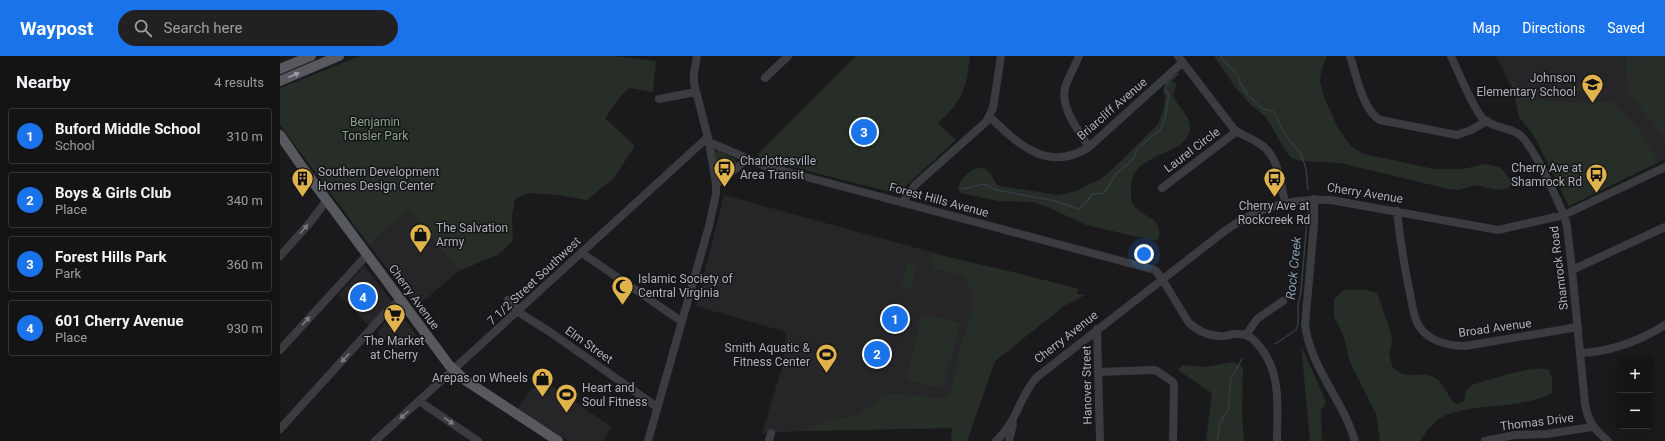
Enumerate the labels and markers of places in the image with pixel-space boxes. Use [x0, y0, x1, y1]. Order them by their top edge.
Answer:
place label: Johnson Elementary School [1476, 71, 1576, 99]
school or university icon: Johnson Elementary School [1579, 72, 1605, 105]
pin: 3 [851, 117, 877, 147]
place label: Charlottesville Area Transit [740, 154, 816, 182]
bus stop icon: Charlottesville Area Transit [712, 155, 738, 188]
place label: Cherry Ave at Shamrock Rd [1511, 161, 1582, 189]
bus stop icon: Cherry Ave at Shamrock Rd [1584, 162, 1610, 195]
place label: Southern Development Homes Design Center [318, 165, 439, 193]
building icon: Southern Development Homes Design Center [289, 166, 315, 199]
bus stop icon: Cherry Ave at Rockcreek Rd [1261, 166, 1287, 199]
place label: Cherry Ave at Rockcreek Rd [1238, 199, 1310, 227]
place label: The Salvation Army [436, 221, 508, 249]
shop icon: The Salvation Army [408, 222, 434, 255]
place label: Islamic Society of Central Virginia [638, 272, 734, 300]
mosque icon: Islamic Society of Central Virginia [610, 273, 636, 306]
pin: 4 [350, 282, 376, 312]
supermarket icon: The Market at Cherry [381, 301, 407, 334]
pin: 1 [882, 304, 908, 334]
place label: The Market at Cherry [364, 334, 424, 362]
pin: 2 [864, 339, 890, 369]
place label: Smith Aquatic & Fitness Center [725, 341, 811, 369]
sports icon: Smith Aquatic & Fitness Center [813, 342, 839, 375]
shop icon: Arepas on Wheels [530, 365, 556, 398]
place label: Arepas on Wheels [432, 371, 528, 385]
place label: Heart and Soul Fitness [582, 381, 647, 409]
sports icon: Heart and Soul Fitness [554, 382, 580, 415]

